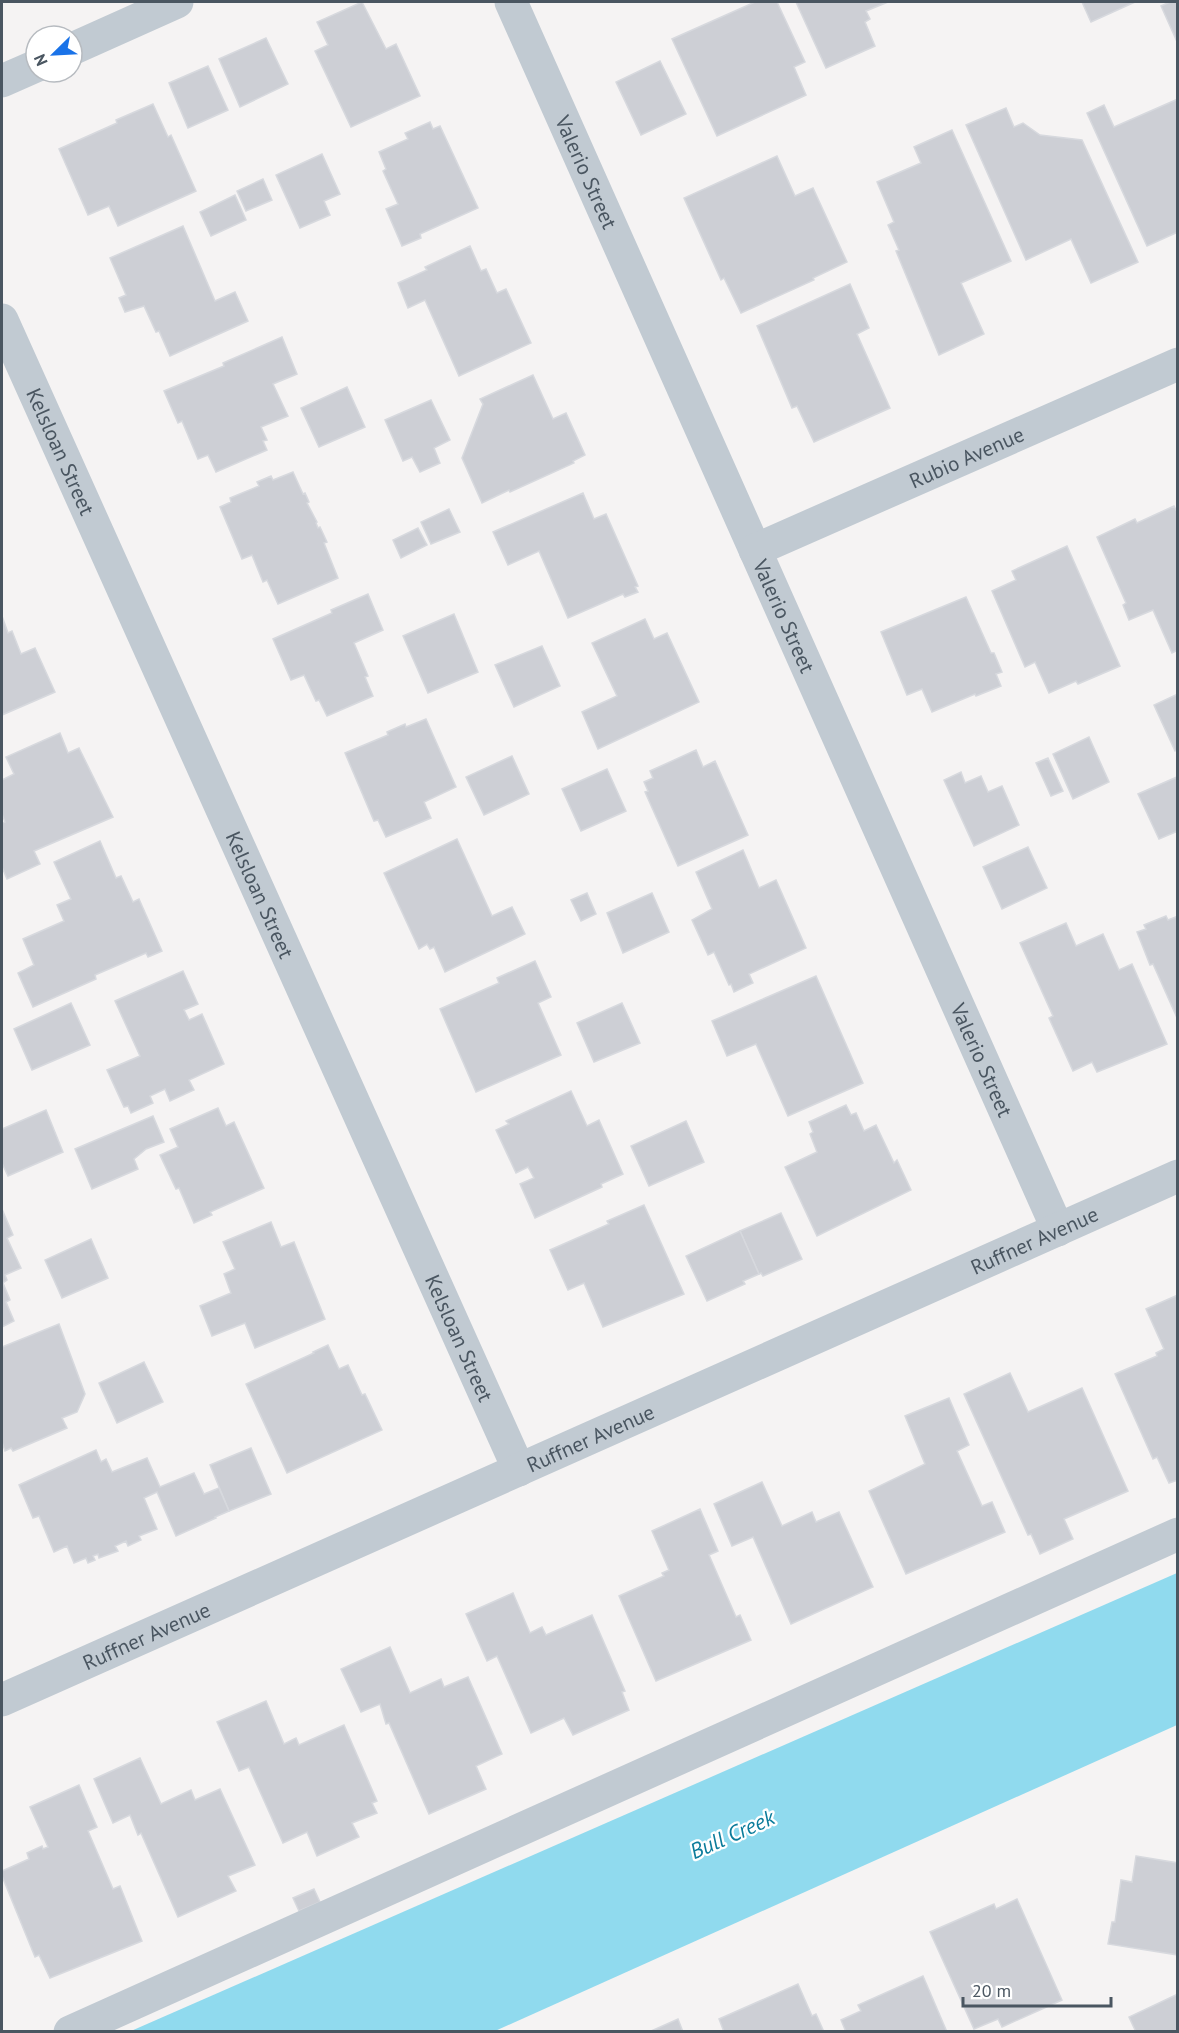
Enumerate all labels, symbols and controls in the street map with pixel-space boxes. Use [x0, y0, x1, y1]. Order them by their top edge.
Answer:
north arrow [24, 24, 84, 84]
text: N [29, 51, 52, 69]
street label: Valerio Street [549, 110, 624, 233]
street label: Kelsloan Street [21, 384, 101, 519]
street label: Rubio Avenue [905, 420, 1028, 494]
street label: Valerio Street [747, 554, 821, 677]
street label: Kelsloan Street [220, 827, 301, 962]
street label: Valerio Street [945, 998, 1019, 1121]
street label: Ruffner Avenue [966, 1200, 1102, 1280]
street label: Kelsloan Street [419, 1270, 500, 1405]
street label: Ruffner Avenue [522, 1398, 658, 1478]
street label: Ruffner Avenue [78, 1595, 214, 1676]
water label: Bull Creek [685, 1802, 780, 1865]
scale bar [963, 1970, 1112, 2008]
text: 20 m [972, 1979, 1011, 2002]

